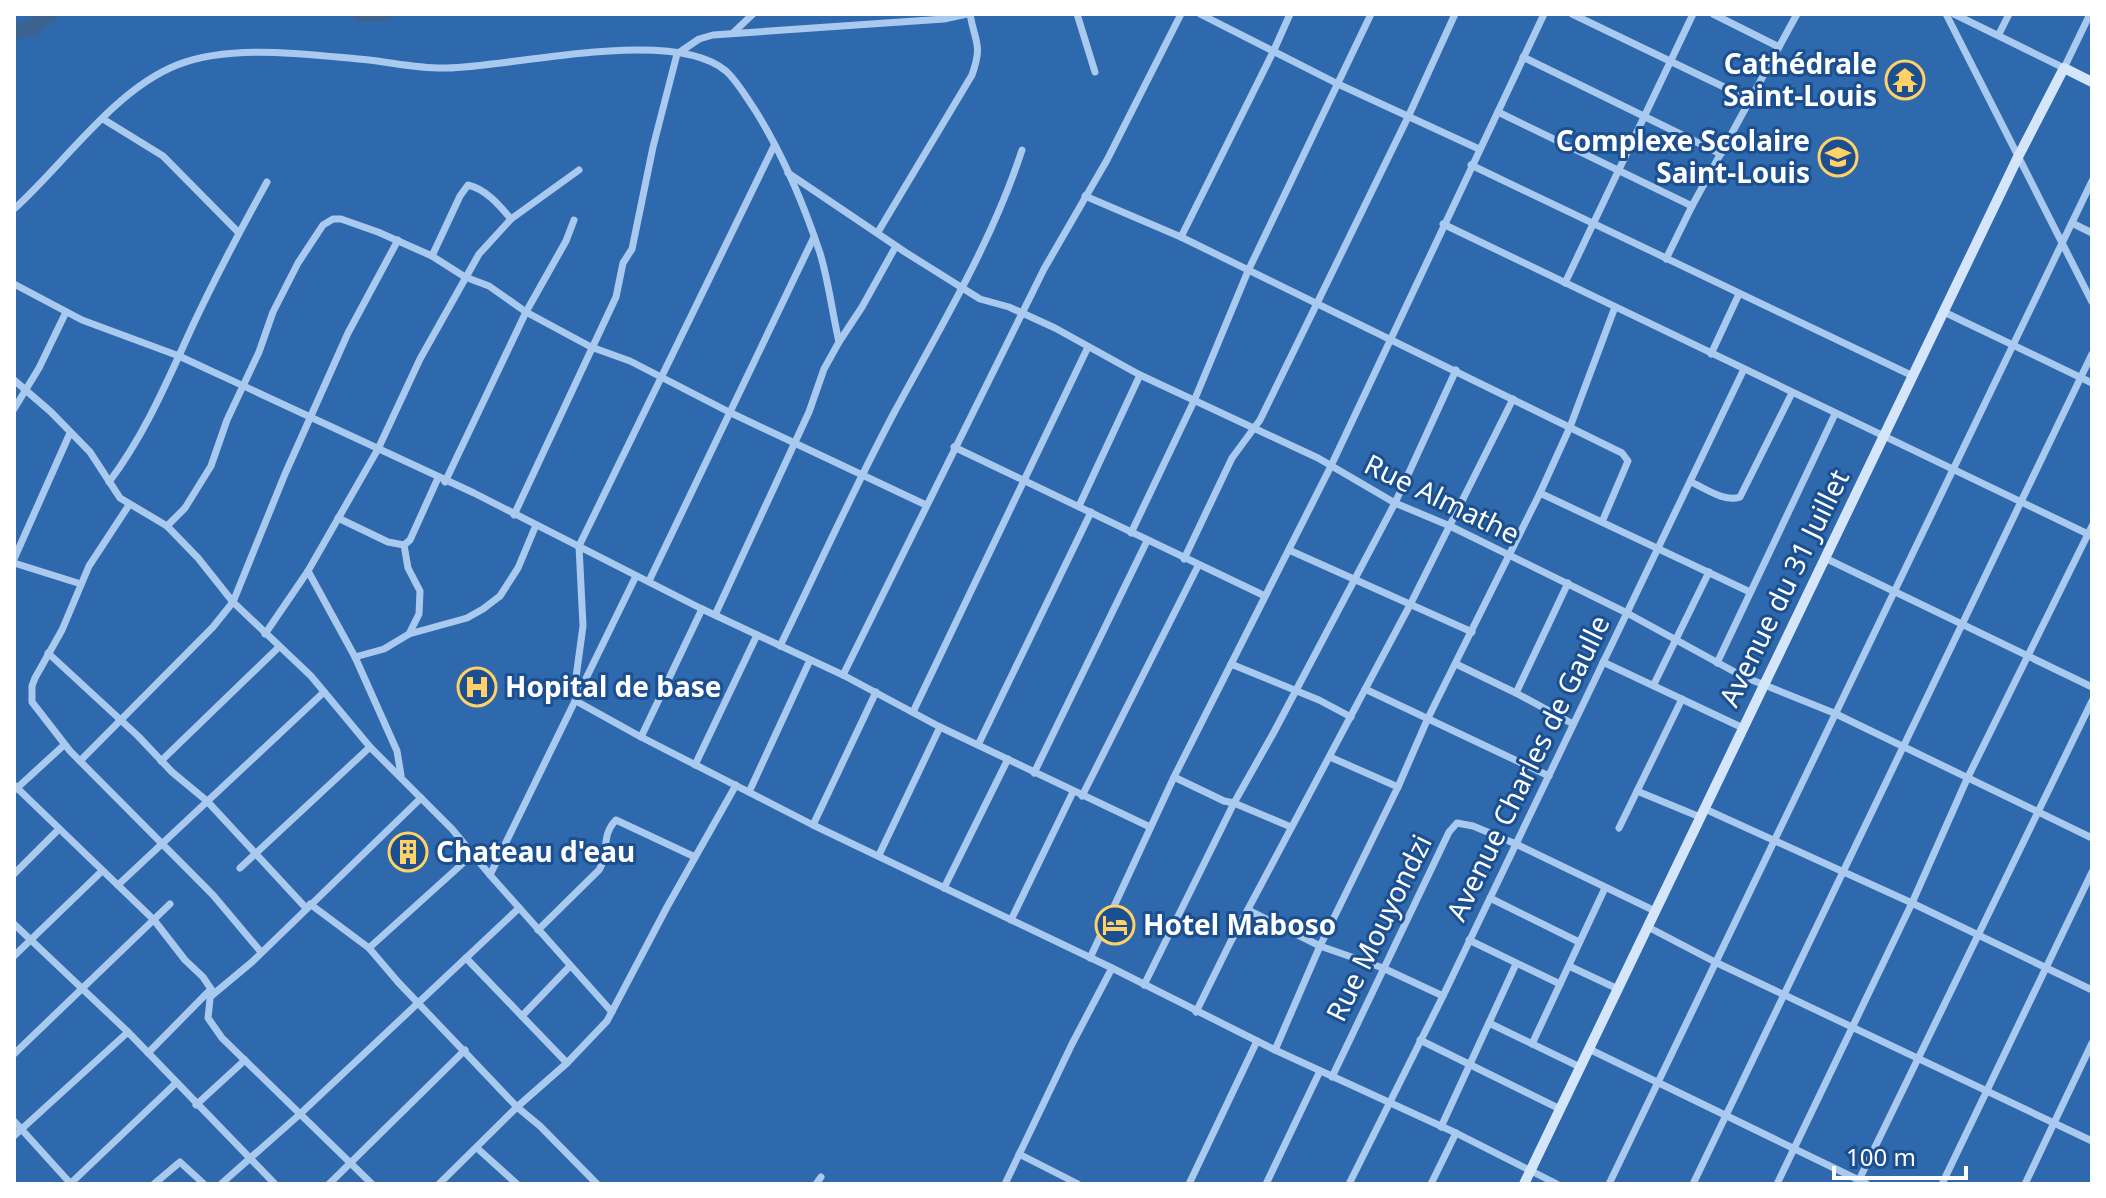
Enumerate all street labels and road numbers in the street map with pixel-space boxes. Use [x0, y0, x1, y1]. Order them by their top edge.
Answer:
street label: Rue Almathe [1359, 444, 1526, 552]
street label: Avenue du 31 Juillet [1709, 463, 1857, 712]
street label: Avenue Charles de Gaulle [1436, 608, 1618, 927]
street label: Rue Mouyondzi [1316, 828, 1440, 1027]

